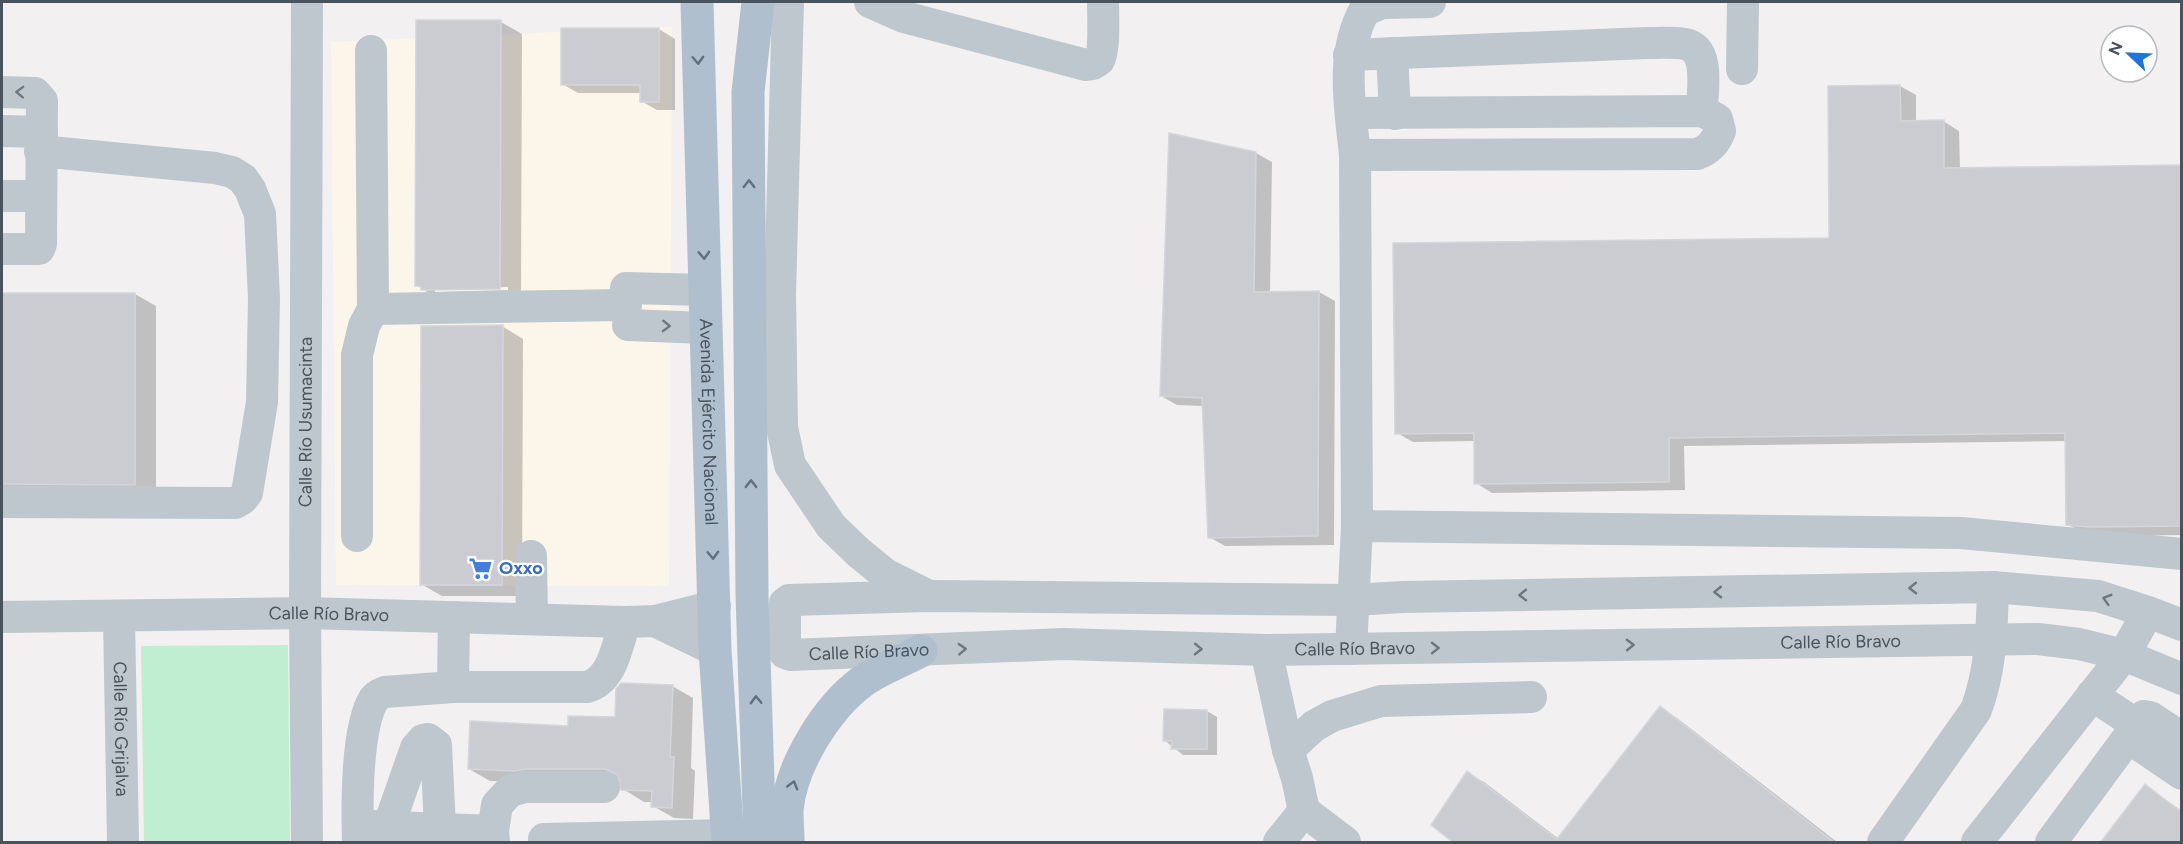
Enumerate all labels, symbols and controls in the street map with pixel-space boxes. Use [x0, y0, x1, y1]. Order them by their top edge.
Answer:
north arrow [2099, 24, 2159, 84]
text: N [2104, 39, 2127, 58]
one-way arrow [692, 55, 705, 64]
one-way arrow [16, 86, 25, 99]
one-way arrow [743, 180, 755, 189]
one-way arrow [698, 250, 711, 259]
street label: Avenida Ejército Nacional [695, 318, 723, 526]
one-way arrow [662, 320, 671, 333]
street label: Calle Río Usumacinta [294, 337, 317, 507]
one-way arrow [745, 480, 757, 489]
one-way arrow [707, 550, 720, 559]
supermarket icon: Oxxo [468, 555, 494, 581]
place label: Oxxo [499, 557, 543, 579]
one-way arrow [1908, 582, 1917, 594]
one-way arrow [1713, 585, 1722, 598]
one-way arrow [1518, 589, 1527, 601]
one-way arrow [2102, 594, 2113, 606]
street label: Calle Río Bravo [269, 602, 390, 626]
street label: Calle Río Bravo [1780, 630, 1901, 654]
street label: Calle Río Bravo [1294, 637, 1415, 661]
street label: Calle Río Bravo [808, 638, 930, 665]
one-way arrow [1626, 638, 1635, 651]
one-way arrow [957, 642, 966, 655]
one-way arrow [1194, 642, 1203, 655]
one-way arrow [1431, 642, 1440, 654]
street label: Calle Río Grijalva [109, 661, 133, 797]
one-way arrow [749, 696, 762, 705]
one-way arrow [786, 780, 798, 791]

